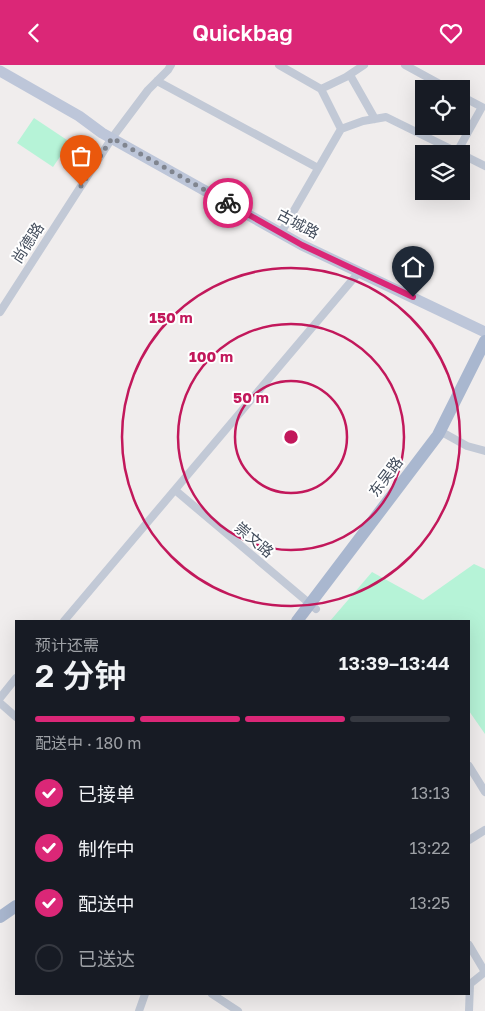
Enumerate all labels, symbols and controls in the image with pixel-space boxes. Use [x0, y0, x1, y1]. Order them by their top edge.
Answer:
icon: back [20, 19, 48, 47]
text: Quickbag [192, 19, 293, 46]
icon: heart [437, 19, 465, 47]
map controls [415, 80, 470, 200]
button: locate [415, 80, 470, 135]
pin [60, 135, 102, 186]
icon: bag [67, 142, 95, 170]
button: layers [415, 145, 470, 200]
courier [203, 178, 253, 228]
icon: bike [214, 189, 242, 217]
street label: 古城路 [274, 205, 323, 242]
street label: 尚德路 [7, 219, 47, 266]
pin [392, 246, 434, 297]
icon: home [399, 253, 427, 281]
text: 150 m [149, 308, 193, 326]
text: 100 m [189, 347, 233, 365]
text: 50 m [233, 388, 269, 406]
centre of rings [282, 428, 300, 446]
street label: 东吴路 [364, 453, 406, 500]
street label: 崇文路 [232, 518, 278, 561]
text: 预计还需 [35, 635, 99, 655]
text: 13:39–13:44 [339, 651, 450, 674]
text: 2 分钟 [35, 656, 126, 694]
text: 配送中 · 180 m [35, 733, 141, 753]
icon: check [35, 779, 63, 807]
text: 已接单 [78, 782, 135, 805]
text: 13:13 [411, 783, 450, 803]
icon: check [35, 834, 63, 862]
text: 制作中 [78, 837, 135, 860]
text: 13:22 [410, 838, 450, 858]
icon: check [35, 889, 63, 917]
text: 配送中 [78, 892, 135, 915]
text: 13:25 [410, 893, 450, 913]
text: 已送达 [78, 947, 135, 970]

